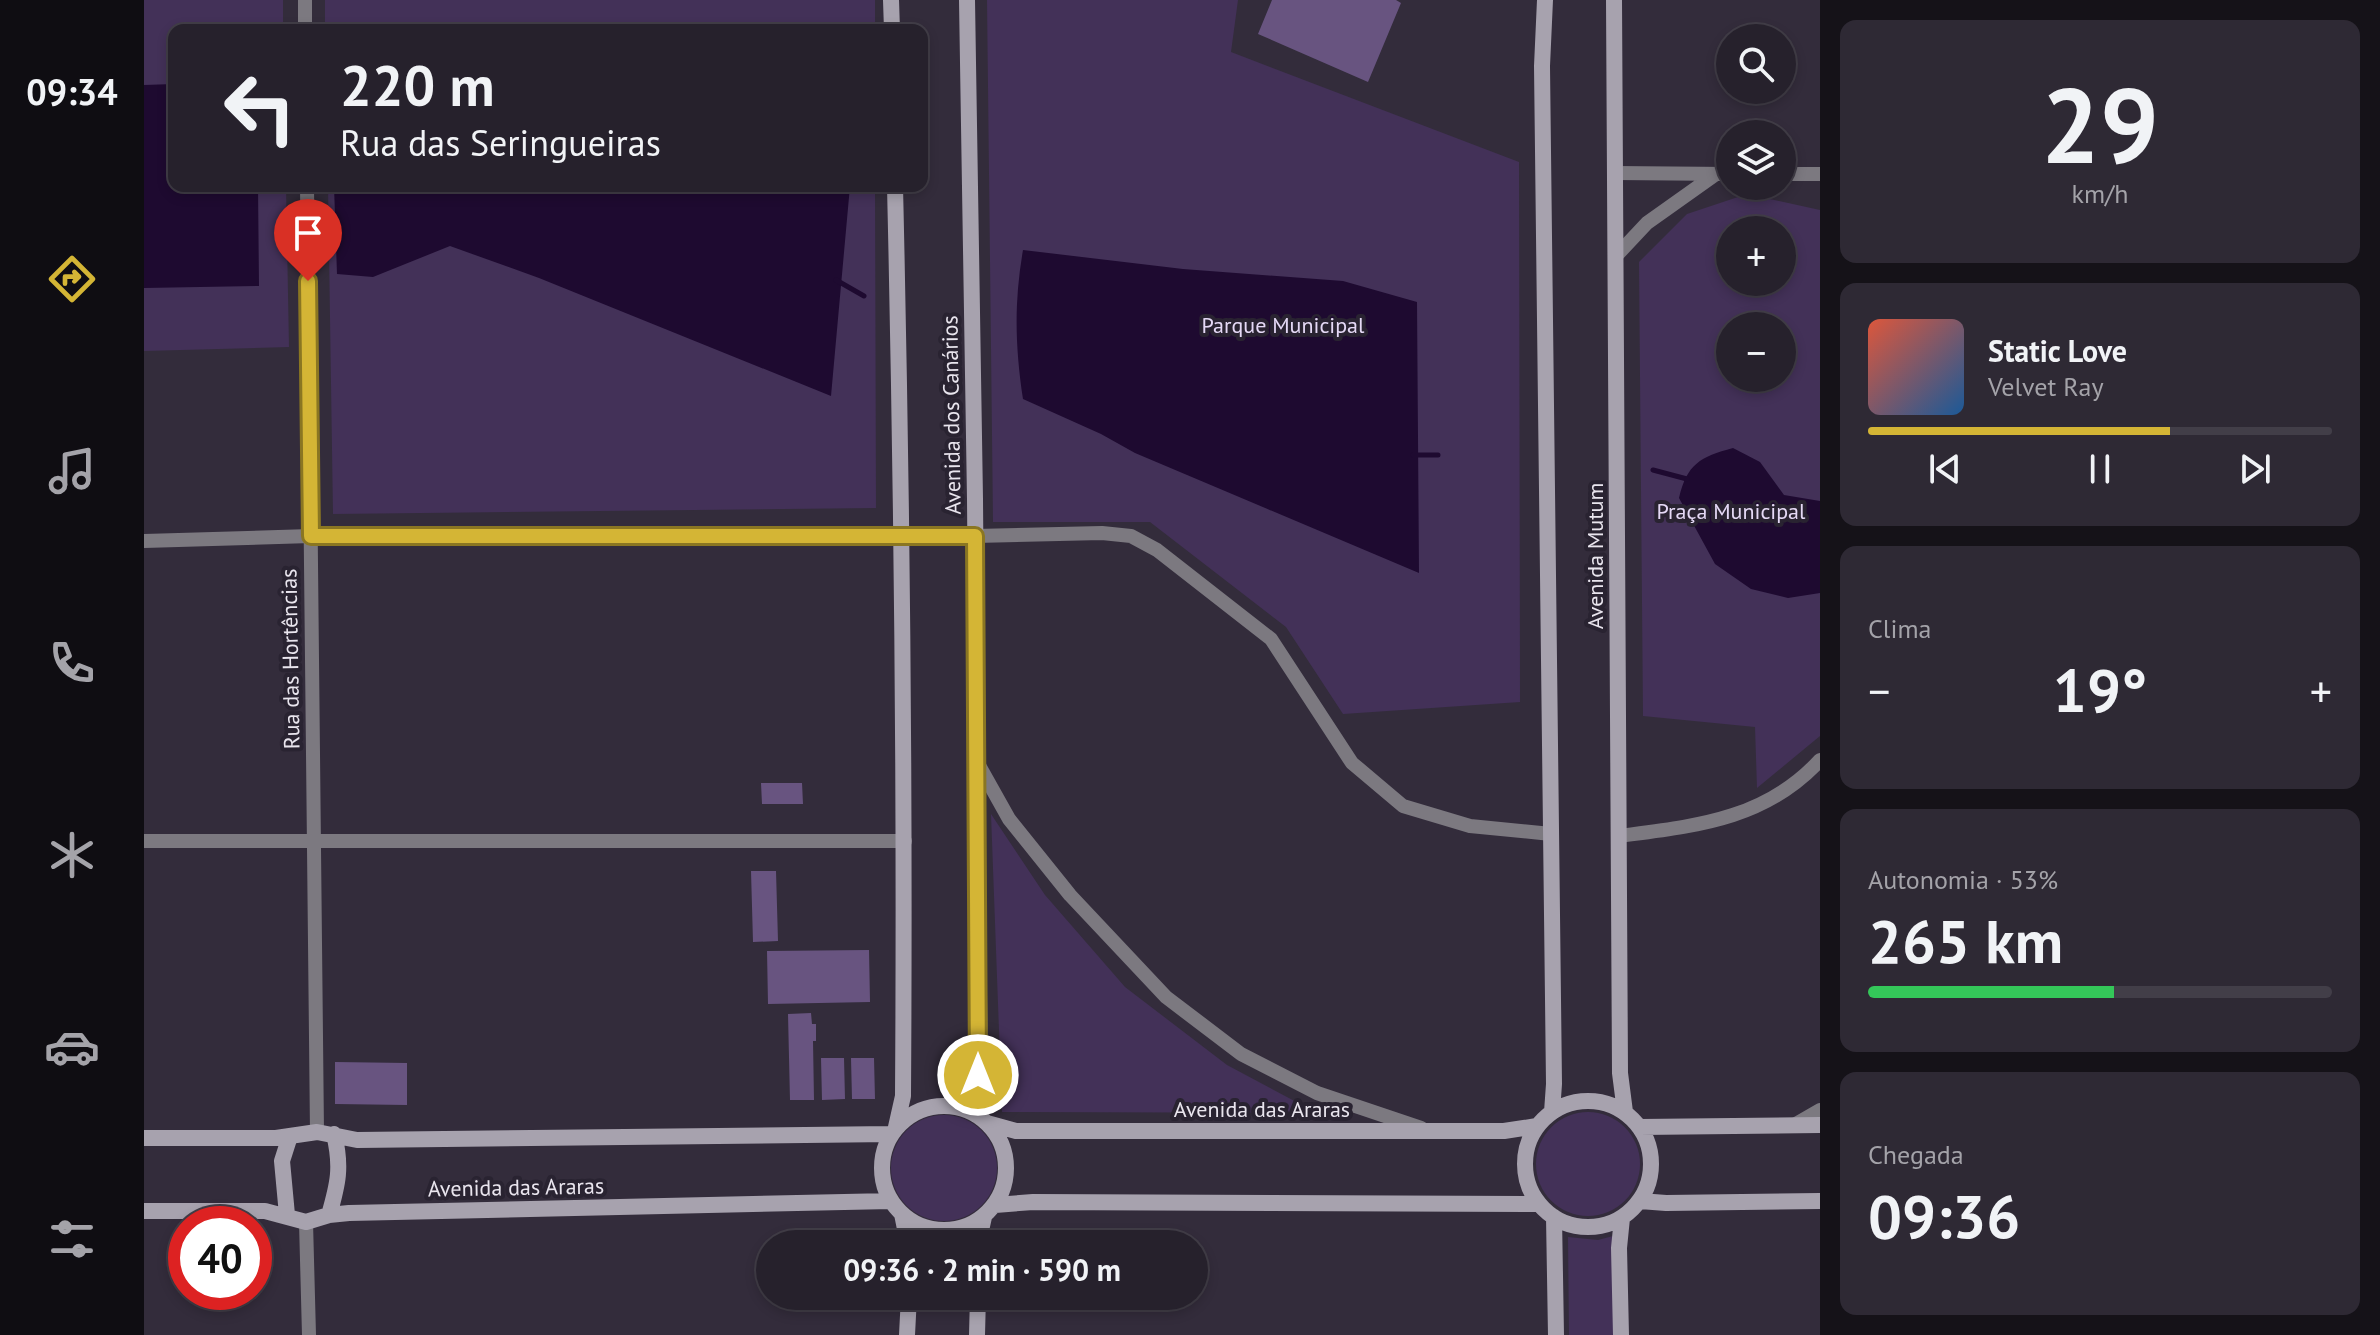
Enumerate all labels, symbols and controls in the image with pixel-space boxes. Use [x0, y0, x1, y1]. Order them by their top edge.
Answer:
map controls [1716, 24, 1796, 392]
button: search [1716, 24, 1796, 104]
text: 220 m [340, 49, 495, 121]
icon: left [208, 56, 312, 160]
text: 29 [2041, 57, 2159, 192]
text: 09:34 [26, 68, 118, 115]
text: Rua das Seringueiras [340, 119, 661, 166]
button: layers [1716, 120, 1796, 200]
text: km/h [2072, 177, 2129, 210]
pin [274, 199, 342, 281]
icon: arrive [286, 211, 330, 255]
button: + [1716, 216, 1796, 296]
icon: directions [44, 251, 100, 307]
park label: Parque Municipal [1202, 311, 1365, 339]
button: − [1716, 312, 1796, 392]
street label: Avenida dos Canários [935, 315, 967, 515]
text: Static Love [1988, 331, 2127, 370]
text: Velvet Ray [1988, 370, 2104, 403]
icon: music [44, 443, 100, 499]
icon: previous [1923, 447, 1967, 491]
icon: pause [2078, 447, 2122, 491]
icon: next [2233, 447, 2277, 491]
street label: Avenida Mutum [1581, 483, 1609, 629]
park label: Praça Municipal [1657, 497, 1806, 525]
street label: Rua das Hortências [274, 568, 306, 750]
text: Clima [1868, 612, 1931, 645]
icon: phone [44, 635, 100, 691]
text: 19° [2053, 651, 2147, 729]
text: − [1868, 662, 1890, 719]
text: + [2310, 662, 2332, 719]
icon: climate [44, 827, 100, 883]
text: Autonomia · 53% [1868, 863, 2058, 896]
text: 265 km [1868, 902, 2063, 980]
icon: car [44, 1019, 100, 1075]
position arrow [936, 1033, 1020, 1117]
street label: Avenida das Araras [1174, 1095, 1350, 1123]
text: Chegada [1868, 1138, 1964, 1171]
street label: Avenida das Araras [428, 1171, 604, 1203]
text: 09:36 [1868, 1177, 2020, 1255]
speed limit sign: 40 [168, 1206, 272, 1310]
icon: filters [44, 1211, 100, 1267]
text: 09:36 · 2 min · 590 m [843, 1250, 1121, 1289]

